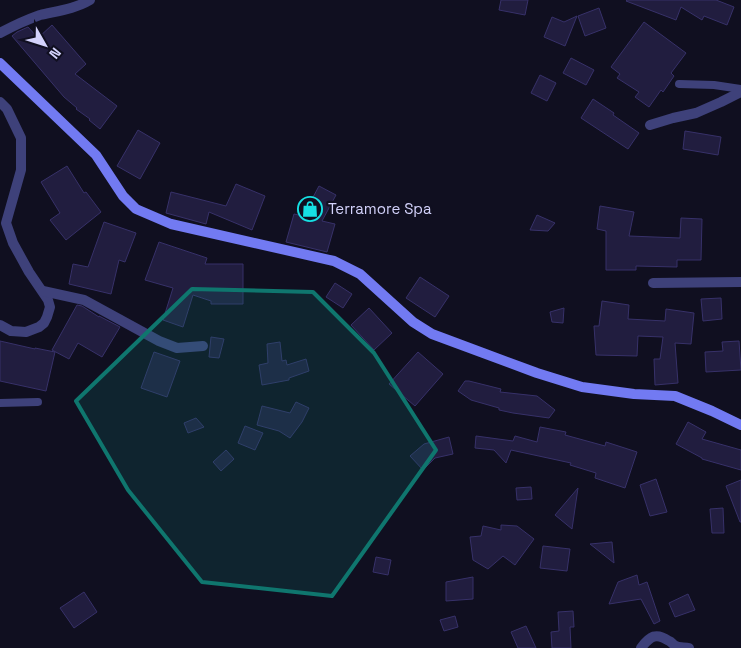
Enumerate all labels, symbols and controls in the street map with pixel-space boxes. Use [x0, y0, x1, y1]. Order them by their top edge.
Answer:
north arrow [20, 20, 70, 70]
text: N [45, 44, 65, 62]
shop icon: Terramore Spa [297, 196, 323, 222]
place label: Terramore Spa [328, 199, 432, 218]

